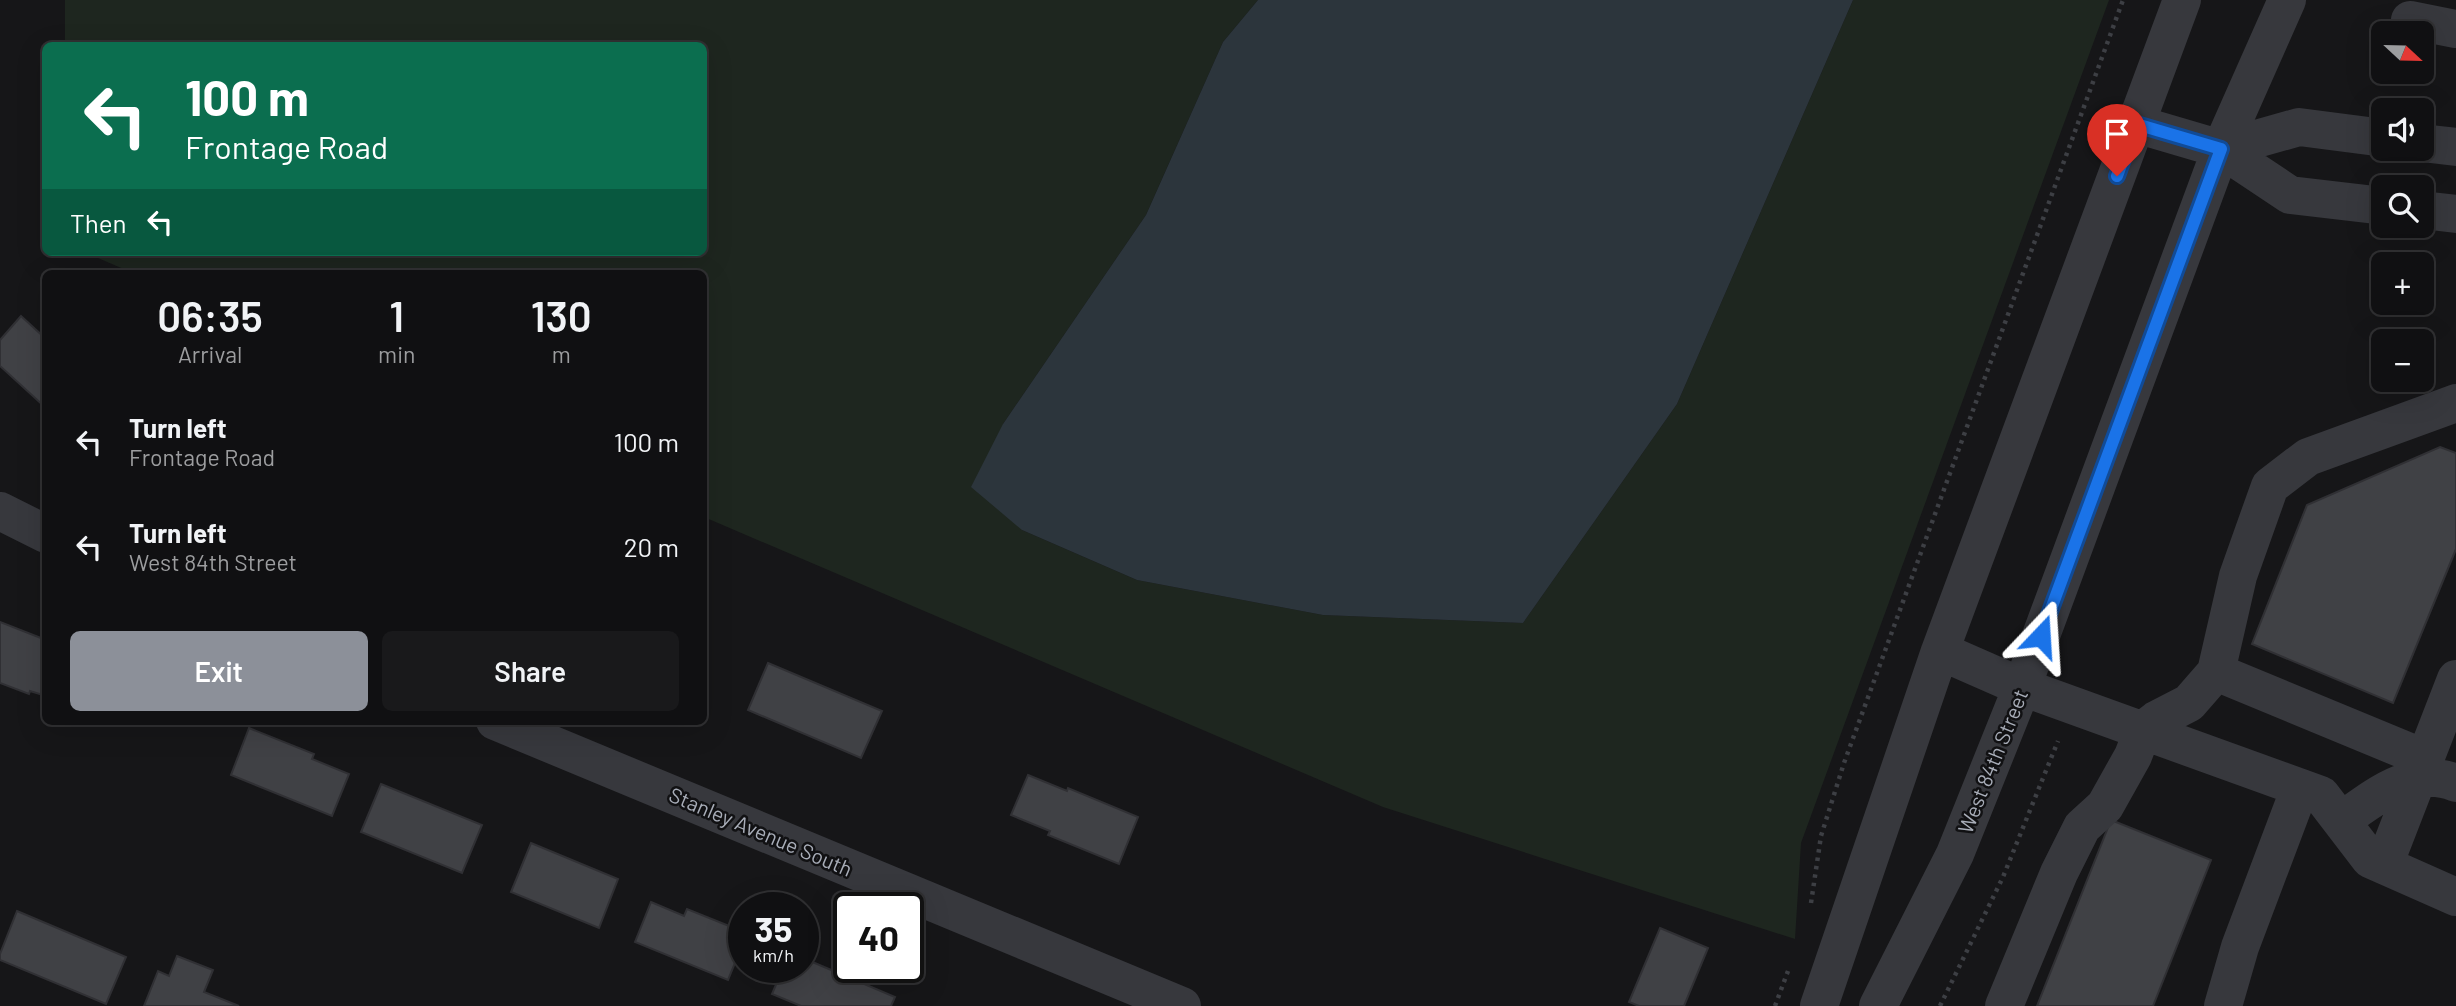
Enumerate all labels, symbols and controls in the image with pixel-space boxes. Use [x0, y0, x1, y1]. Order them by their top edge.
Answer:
north arrow [2371, 21, 2434, 84]
map controls [2371, 21, 2434, 392]
text: 100 m [185, 67, 309, 126]
icon: left [70, 70, 161, 161]
button: sound [2371, 98, 2434, 161]
pin [2087, 104, 2147, 176]
icon: arrive [2098, 115, 2136, 153]
text: Frontage Road [185, 127, 388, 165]
button: search [2371, 175, 2434, 238]
icon: left [141, 203, 179, 241]
text: Then [70, 207, 127, 238]
button: + [2371, 252, 2434, 315]
text: 06:35 [157, 290, 263, 340]
text: 1 [389, 290, 404, 340]
text: 130 [531, 290, 592, 340]
button: − [2371, 329, 2434, 392]
text: Arrival [178, 340, 242, 368]
text: min [378, 340, 415, 368]
text: m [552, 340, 571, 368]
text: Turn left [129, 412, 227, 443]
icon: left [70, 423, 108, 461]
text: 100 m [614, 426, 679, 457]
text: Frontage Road [129, 443, 275, 471]
text: Turn left [129, 517, 227, 548]
icon: left [70, 528, 108, 566]
text: 20 m [624, 531, 679, 562]
text: West 84th Street [129, 548, 297, 576]
position arrow [2004, 599, 2078, 673]
button: Exit [70, 631, 368, 711]
button: Share [382, 631, 679, 711]
street label: West 84th Street [1952, 685, 2032, 837]
street label: Stanley Avenue South [666, 781, 856, 881]
speed limit sign: 40 [833, 892, 924, 983]
text: 35 [755, 907, 792, 949]
text: km/h [753, 944, 794, 966]

